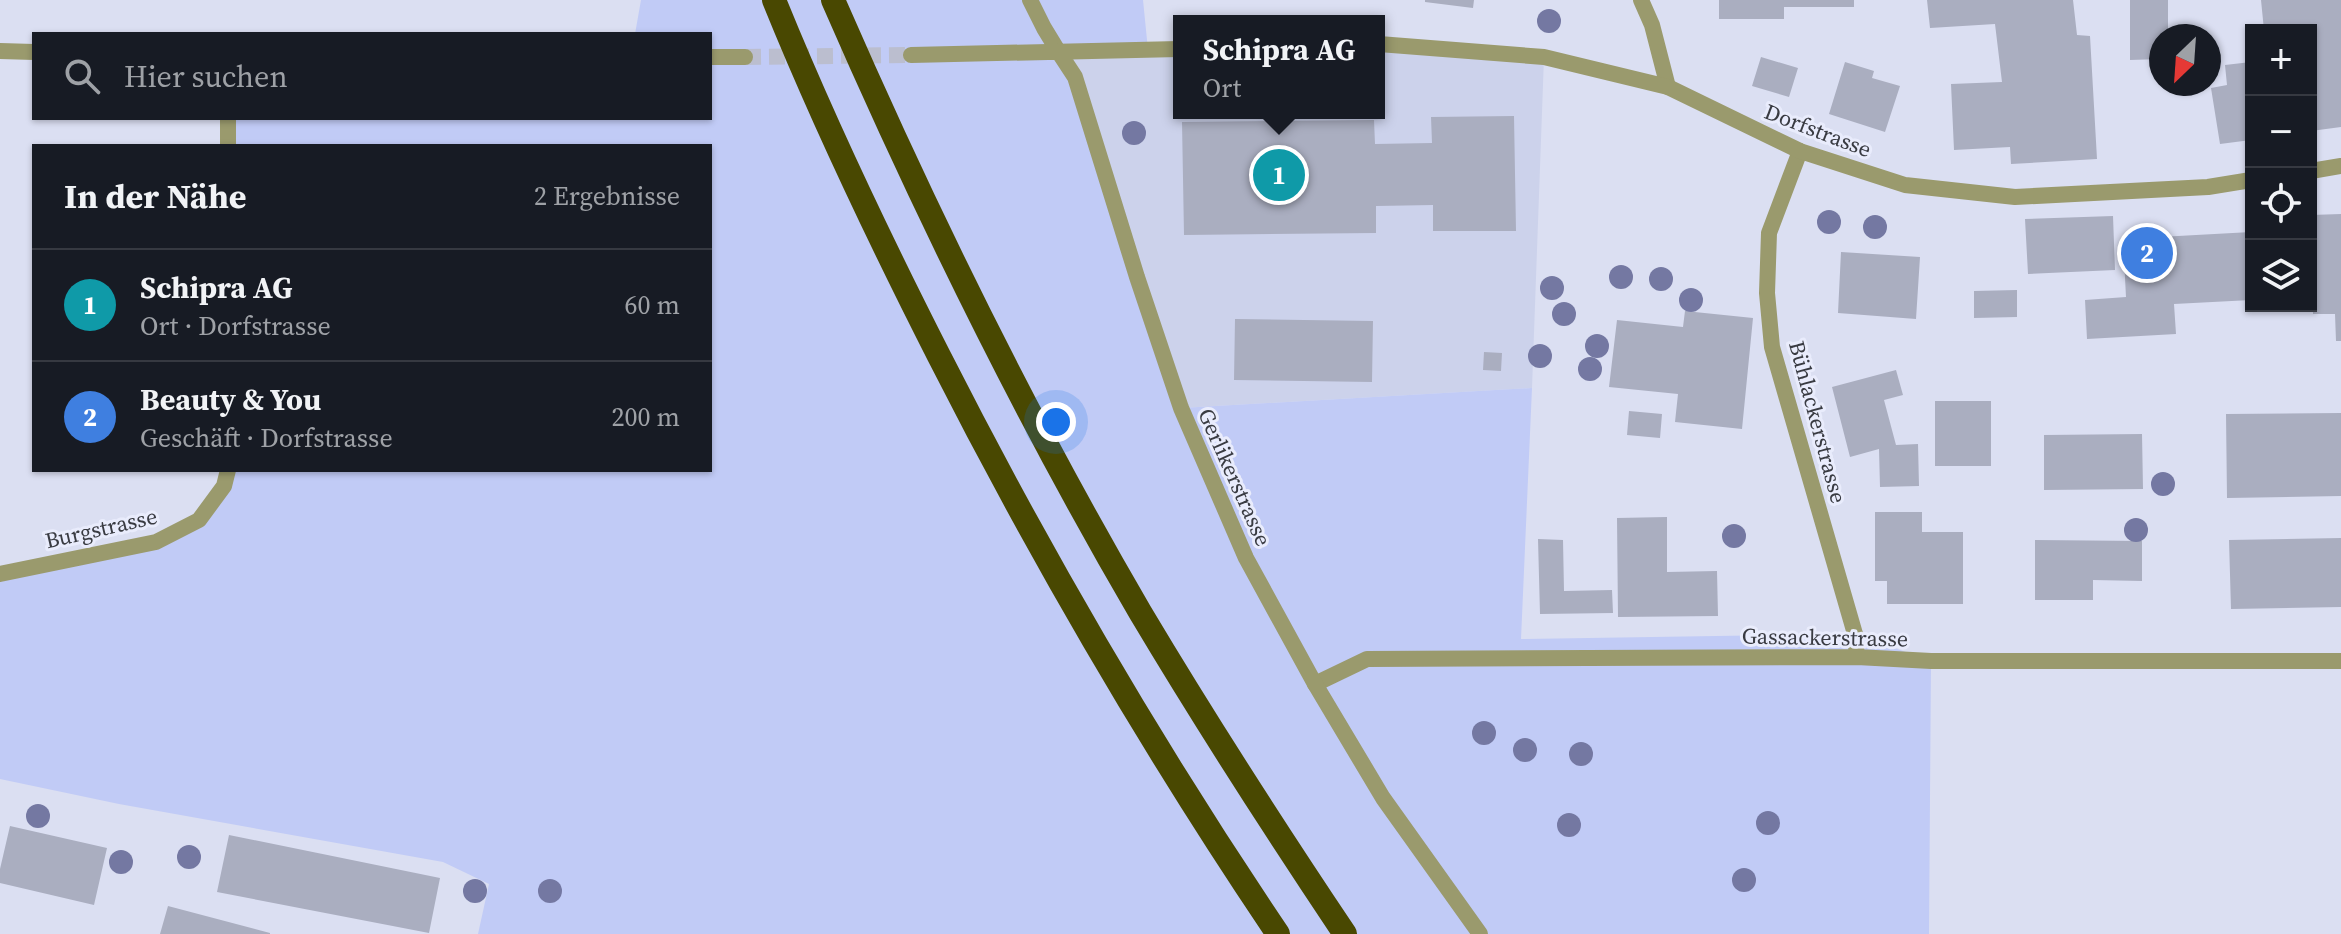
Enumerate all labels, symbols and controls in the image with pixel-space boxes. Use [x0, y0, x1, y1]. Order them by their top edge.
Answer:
popup [1173, 15, 1385, 119]
north arrow [2149, 24, 2221, 96]
map controls [2245, 24, 2317, 312]
button: + [2245, 24, 2317, 96]
text: Schipra AG [1203, 29, 1355, 70]
search box [32, 32, 712, 120]
icon: search [60, 54, 104, 98]
text: Hier suchen [124, 56, 288, 97]
text: Ort [1203, 70, 1241, 106]
street label: Dorfstrasse [1760, 96, 1876, 164]
button: − [2245, 96, 2317, 168]
pin: 1 [1253, 145, 1305, 205]
button: locate [2245, 168, 2317, 240]
text: In der Nähe [64, 173, 247, 219]
text: 2 Ergebnisse [534, 178, 680, 214]
pin: 2 [2121, 223, 2173, 283]
button: layers [2245, 240, 2317, 312]
text: Schipra AG [140, 267, 292, 308]
text: 1 [83, 287, 97, 323]
text: 60 m [625, 287, 680, 323]
text: Ort · Dorfstrasse [140, 308, 331, 344]
street label: Bühlackerstrasse [1782, 338, 1854, 506]
text: Beauty & You [140, 379, 321, 420]
text: 2 [83, 399, 97, 435]
text: 200 m [612, 399, 680, 435]
your location [1036, 402, 1076, 442]
street label: Gerlikerstrasse [1191, 403, 1279, 551]
text: Geschäft · Dorfstrasse [140, 420, 393, 456]
street label: Burgstrasse [42, 501, 160, 555]
street label: Gassackerstrasse [1742, 621, 1908, 653]

